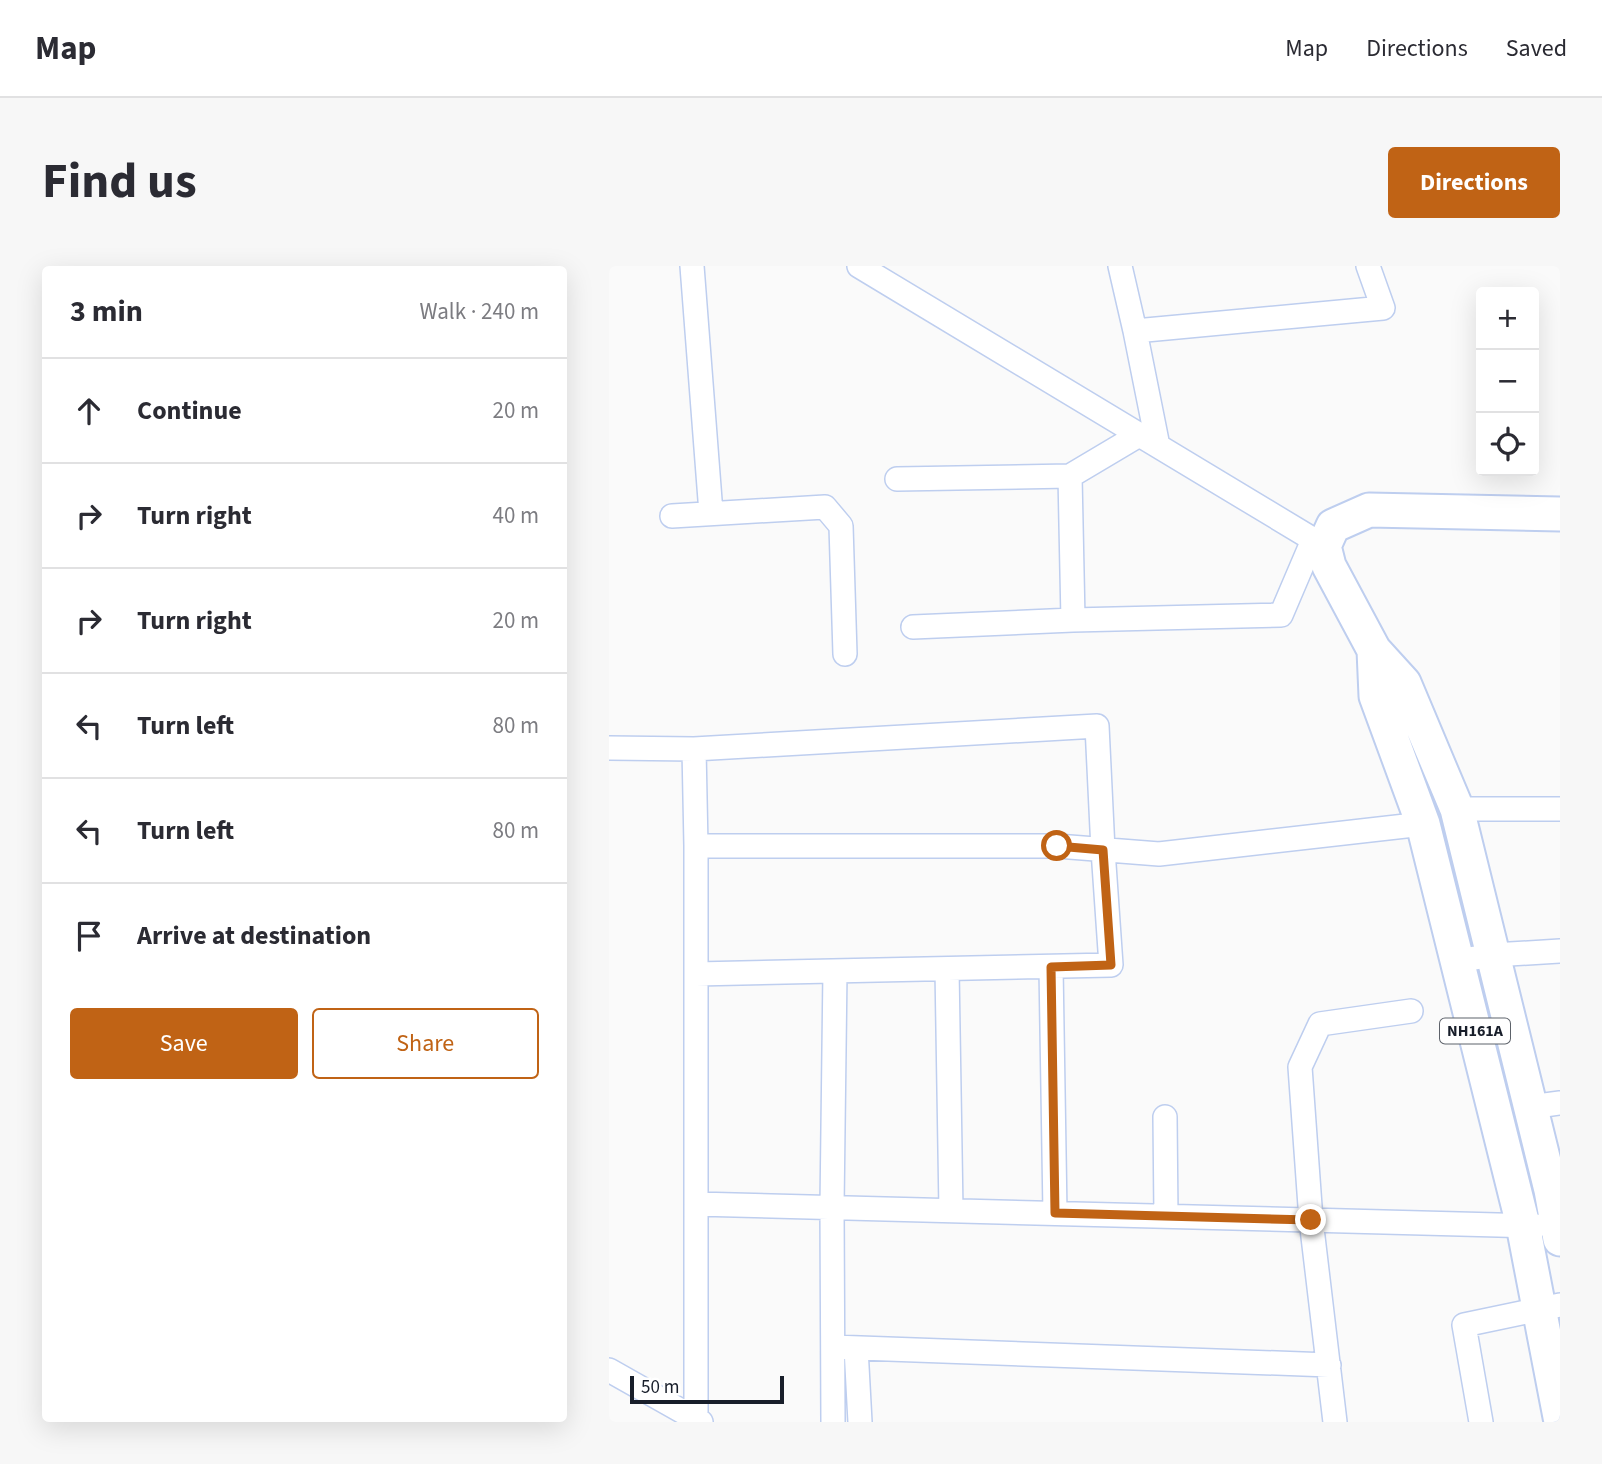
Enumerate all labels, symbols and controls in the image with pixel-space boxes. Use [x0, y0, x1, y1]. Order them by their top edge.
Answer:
text: Map [35, 25, 96, 72]
text: Map [1285, 31, 1328, 66]
text: Directions [1366, 31, 1468, 66]
text: Saved [1506, 31, 1567, 66]
text: Find us [42, 147, 197, 217]
button: Directions [1388, 147, 1560, 218]
map controls [1476, 287, 1539, 476]
button: + [1476, 287, 1539, 350]
text: 3 min [70, 290, 143, 333]
text: Walk · 240 m [420, 295, 539, 328]
button: − [1476, 350, 1539, 413]
icon: ahead [70, 392, 108, 430]
text: Continue [137, 392, 242, 429]
text: 20 m [492, 394, 539, 427]
button: locate [1476, 413, 1539, 476]
icon: right [70, 497, 108, 535]
text: Turn right [137, 497, 252, 534]
text: 40 m [492, 499, 539, 532]
icon: right [70, 602, 108, 640]
text: Turn right [137, 602, 252, 639]
text: 20 m [492, 604, 539, 637]
icon: left [70, 707, 108, 745]
text: Turn left [137, 707, 234, 744]
text: 80 m [492, 709, 539, 742]
icon: left [70, 812, 108, 850]
text: Turn left [137, 812, 234, 849]
text: 80 m [492, 814, 539, 847]
route start [1041, 830, 1072, 861]
icon: arrive [70, 917, 108, 955]
text: Arrive at destination [137, 917, 371, 954]
button: Save [70, 1008, 298, 1079]
button: Share [312, 1008, 539, 1079]
road number: NH161A [1440, 1018, 1510, 1044]
route end [1295, 1204, 1326, 1235]
scale bar [630, 1373, 784, 1405]
text: 50 m [641, 1374, 679, 1401]

